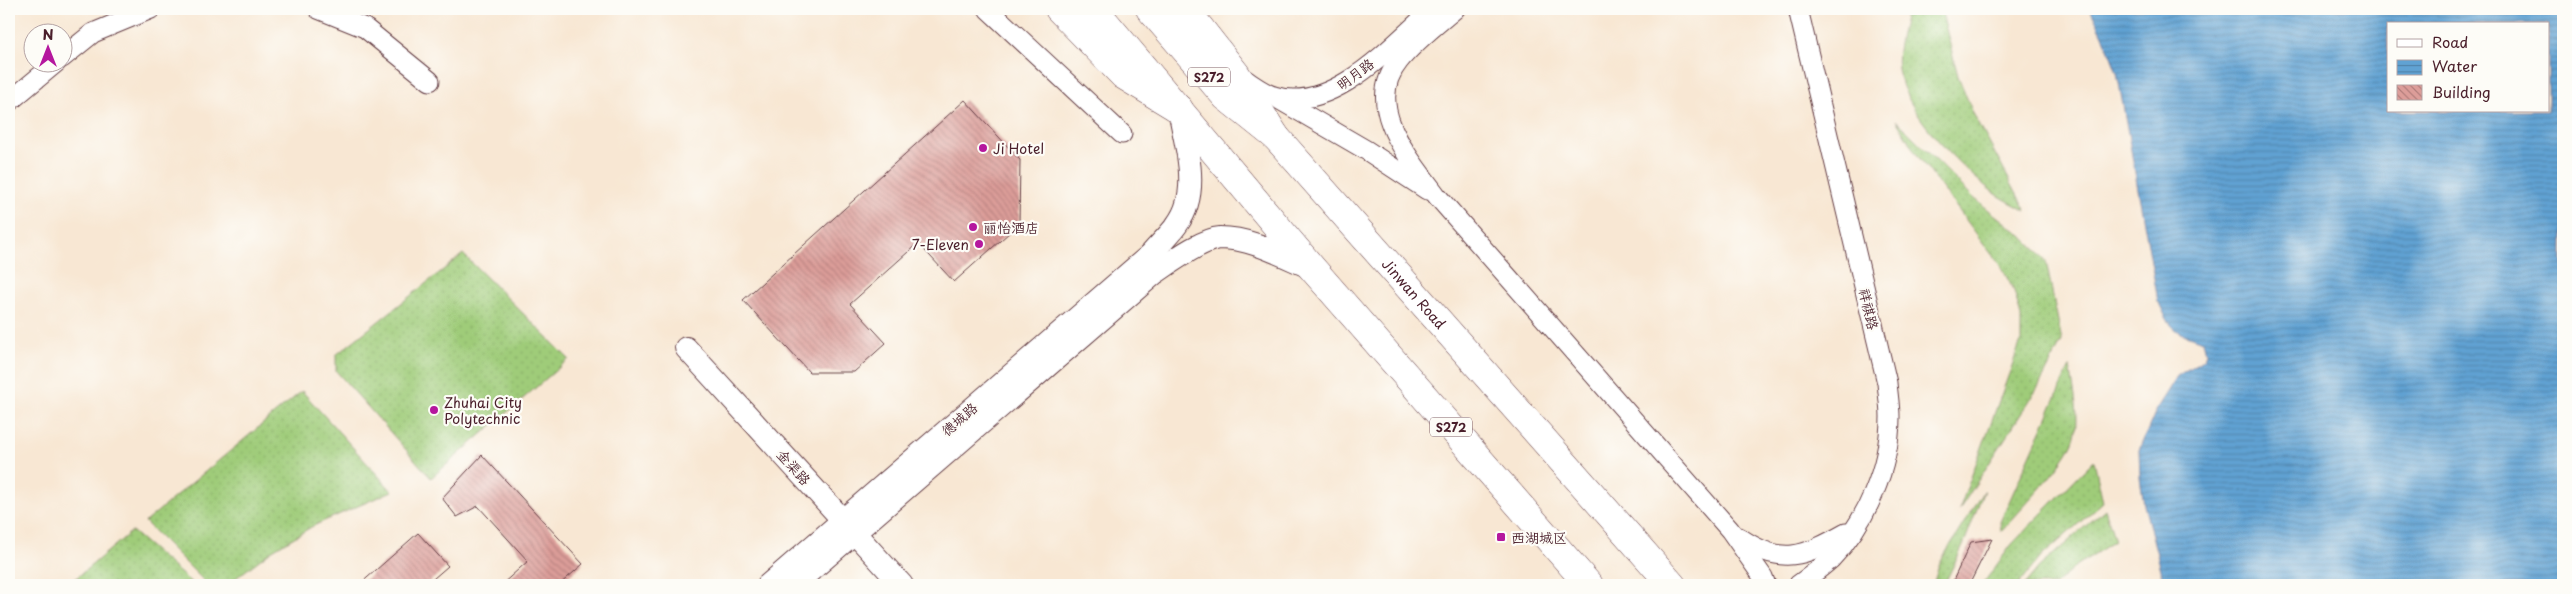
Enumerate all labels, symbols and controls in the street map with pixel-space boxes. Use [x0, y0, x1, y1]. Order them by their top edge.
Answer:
north arrow [22, 22, 72, 72]
legend [2387, 22, 2550, 112]
text: N [42, 24, 54, 45]
text: Road [2432, 30, 2468, 53]
street label: 明月路 [1332, 53, 1378, 95]
text: Water [2432, 54, 2477, 77]
road number: S272 [1188, 68, 1230, 86]
text: Building [2432, 80, 2491, 103]
place label: Ji Hotel [993, 138, 1044, 159]
marker: Ji Hotel [977, 142, 989, 154]
place label: 丽怡酒店 [983, 217, 1039, 238]
marker: 丽怡酒店 [967, 221, 979, 233]
place label: 7-Eleven [912, 234, 969, 255]
marker: 7-Eleven [973, 238, 985, 250]
street label: Jinwan Road [1377, 254, 1451, 333]
street label: 祥祺路 [1854, 286, 1884, 332]
place label: Zhuhai City Polytechnic [444, 392, 522, 429]
street label: 德城路 [936, 397, 982, 441]
marker: Zhuhai City Polytechnic [428, 404, 440, 416]
road number: S272 [1430, 418, 1472, 437]
street label: 金渠路 [772, 444, 816, 490]
place label: 西湖城区 [1511, 527, 1567, 548]
marker: 西湖城区 [1495, 531, 1507, 543]

